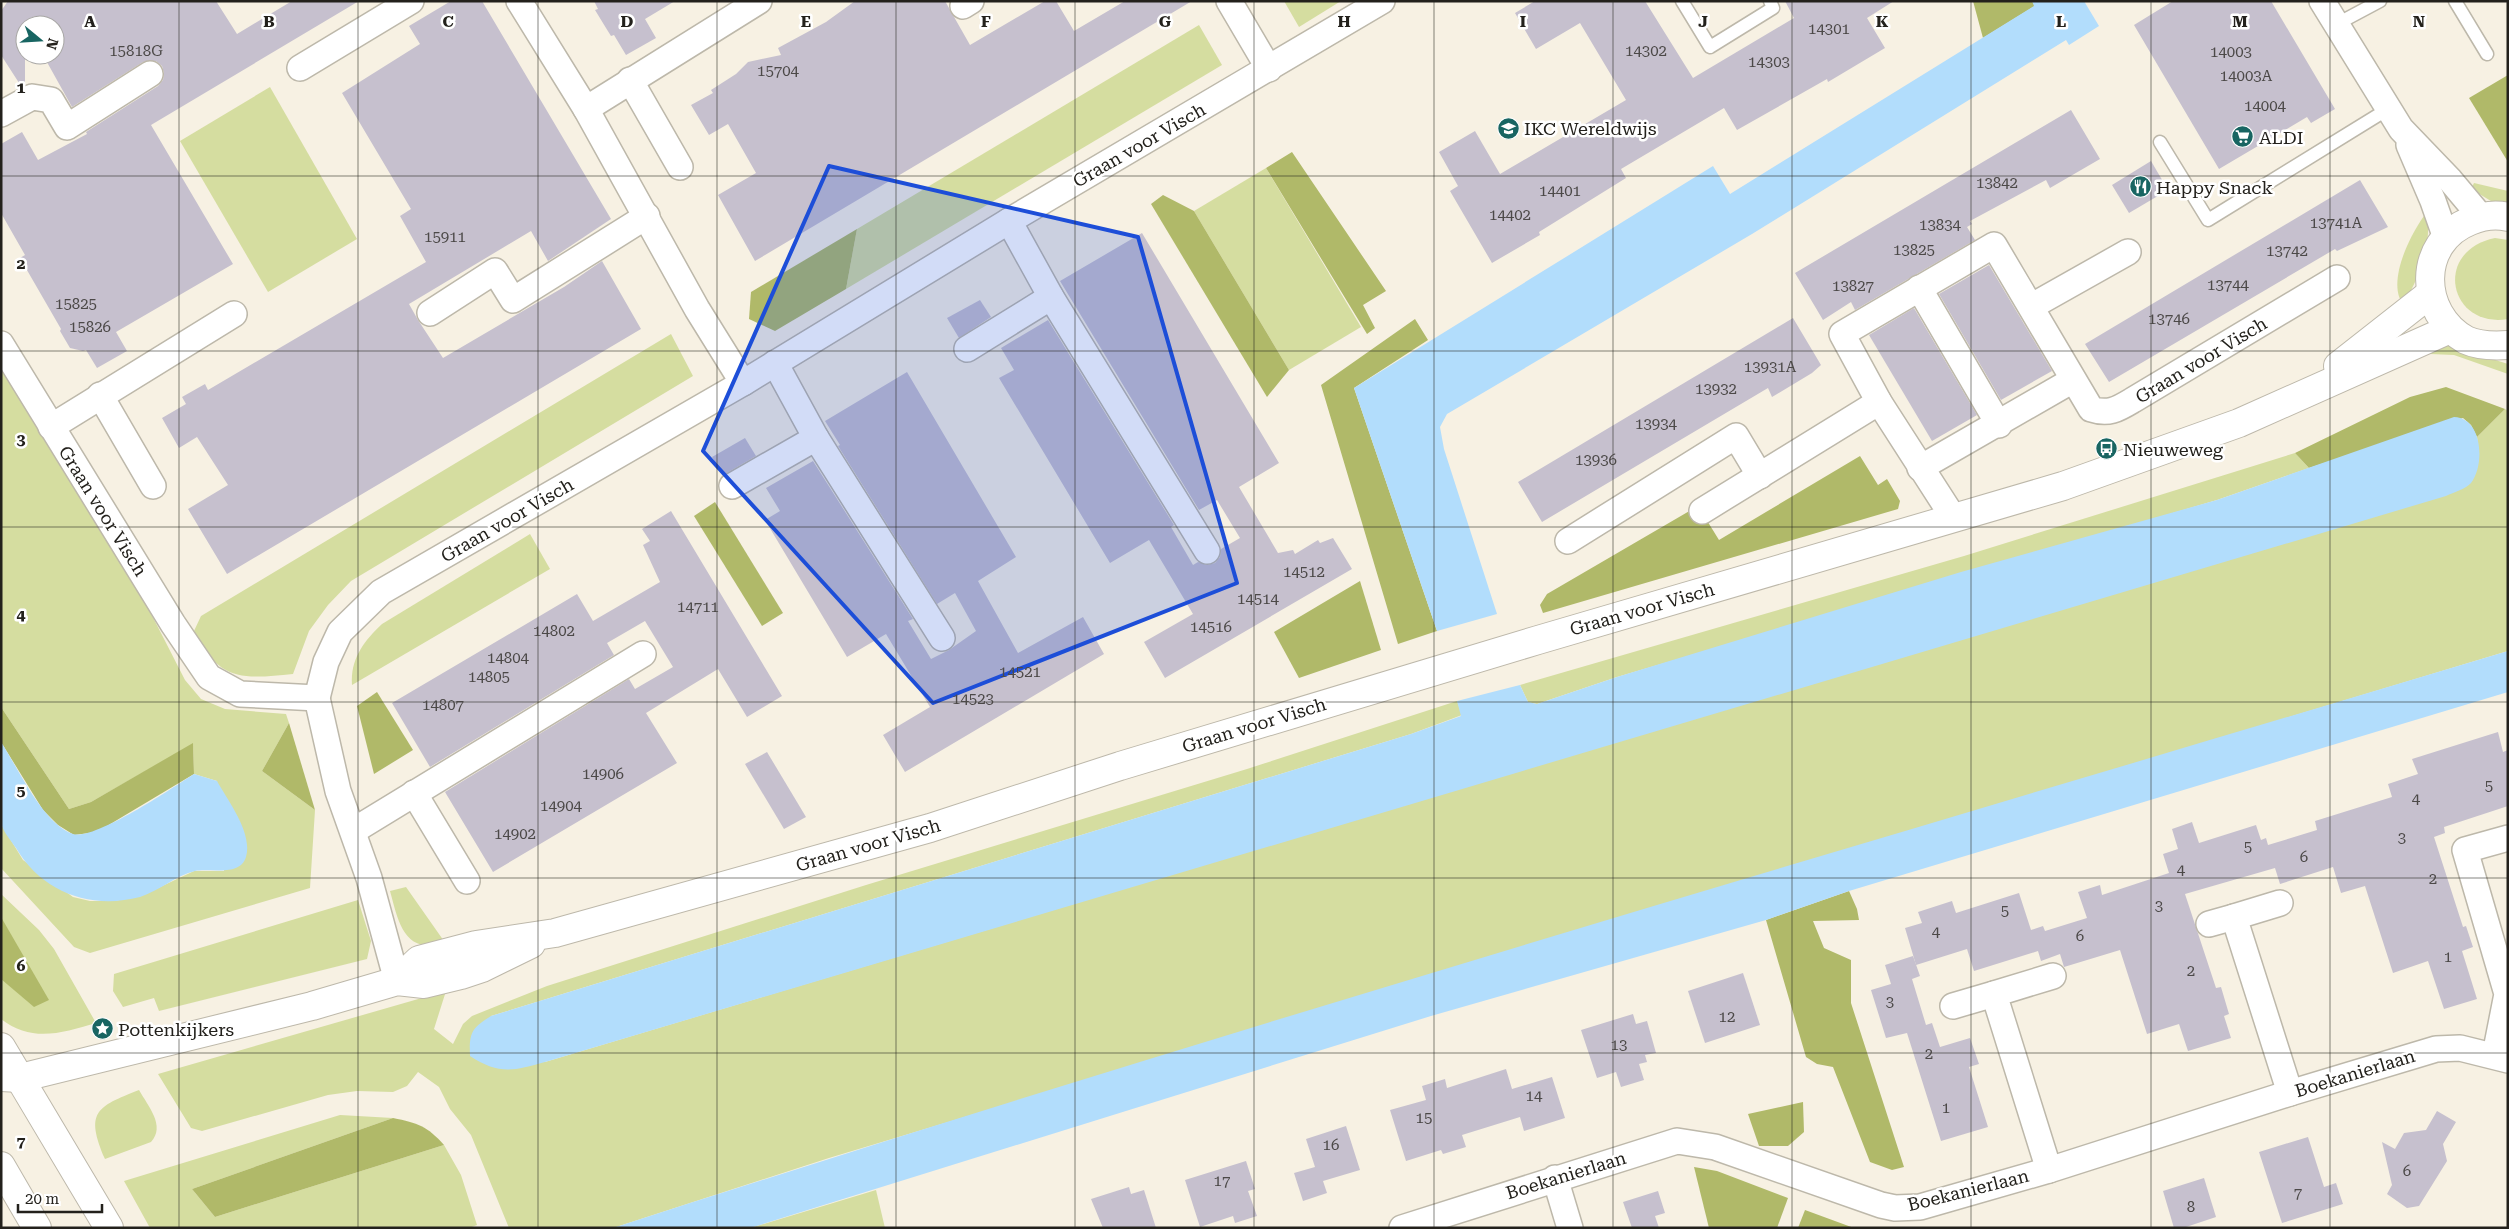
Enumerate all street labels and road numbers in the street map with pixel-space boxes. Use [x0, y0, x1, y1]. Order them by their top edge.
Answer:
street label: Graan voor Visch [1069, 98, 1209, 191]
street label: Graan voor Visch [2132, 312, 2271, 407]
street label: Graan voor Visch [54, 442, 152, 580]
street label: Graan voor Visch [437, 473, 577, 566]
street label: Graan voor Visch [1567, 578, 1717, 640]
street label: Graan voor Visch [1179, 693, 1329, 757]
street label: Graan voor Visch [793, 814, 943, 876]
street label: Boekanierlaan [2292, 1045, 2418, 1101]
street label: Boekanierlaan [1503, 1147, 1629, 1203]
street label: Boekanierlaan [1905, 1165, 2031, 1215]

